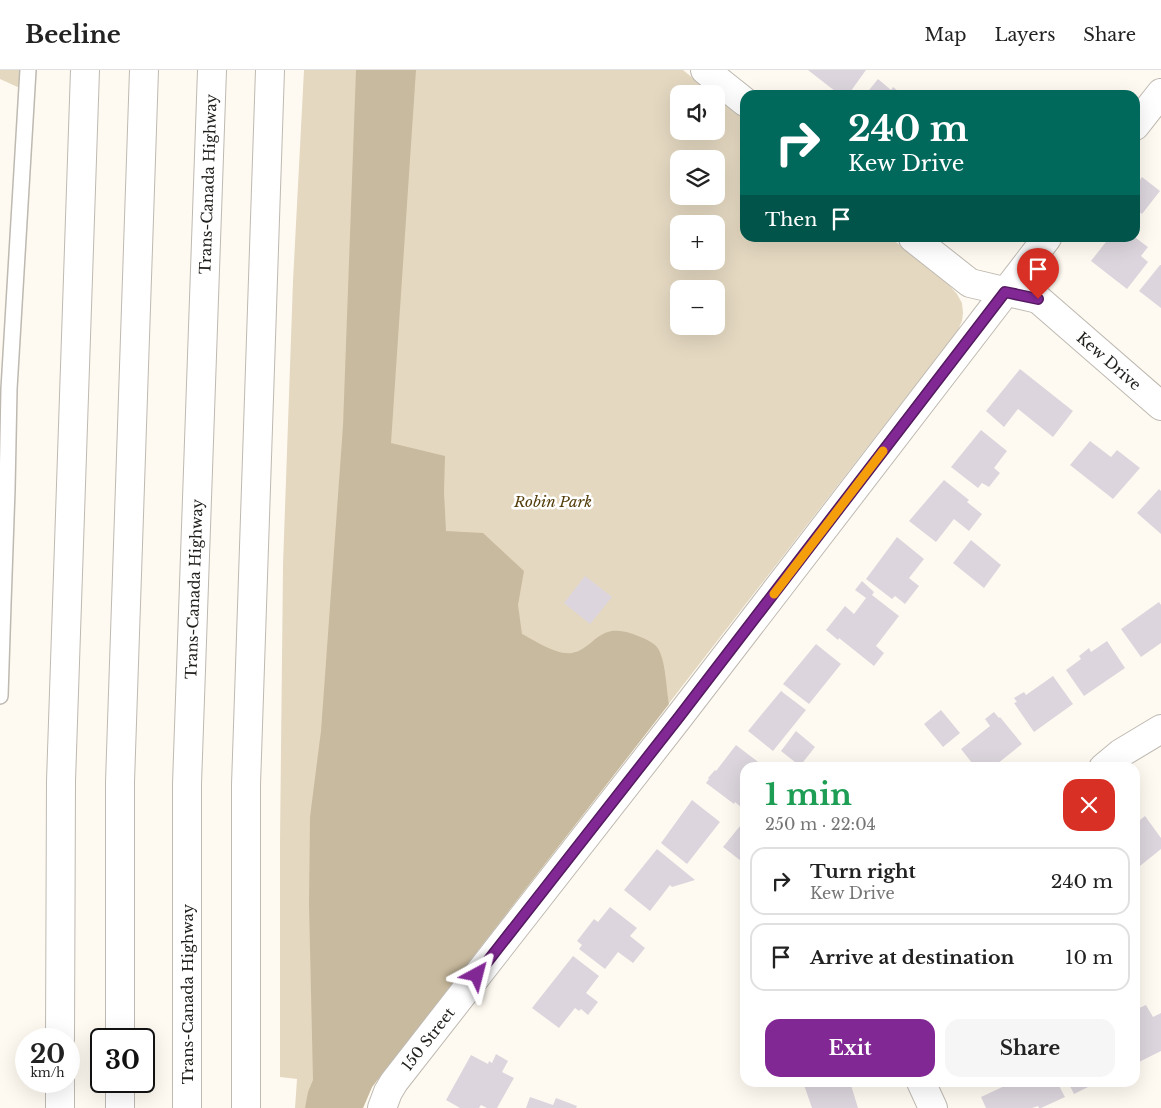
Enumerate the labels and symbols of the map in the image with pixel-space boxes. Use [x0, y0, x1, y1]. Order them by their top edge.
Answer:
street label: Trans-Canada Highway [195, 93, 221, 274]
pin [1017, 248, 1059, 299]
street label: Kew Drive [1073, 328, 1145, 394]
park label: Robin Park [513, 492, 592, 511]
street label: Trans-Canada Highway [181, 498, 207, 679]
street label: Trans-Canada Highway [178, 903, 197, 1084]
position arrow [450, 948, 502, 1000]
street label: 150 Street [397, 1003, 459, 1075]
speed limit sign: 30 [90, 1028, 155, 1093]

